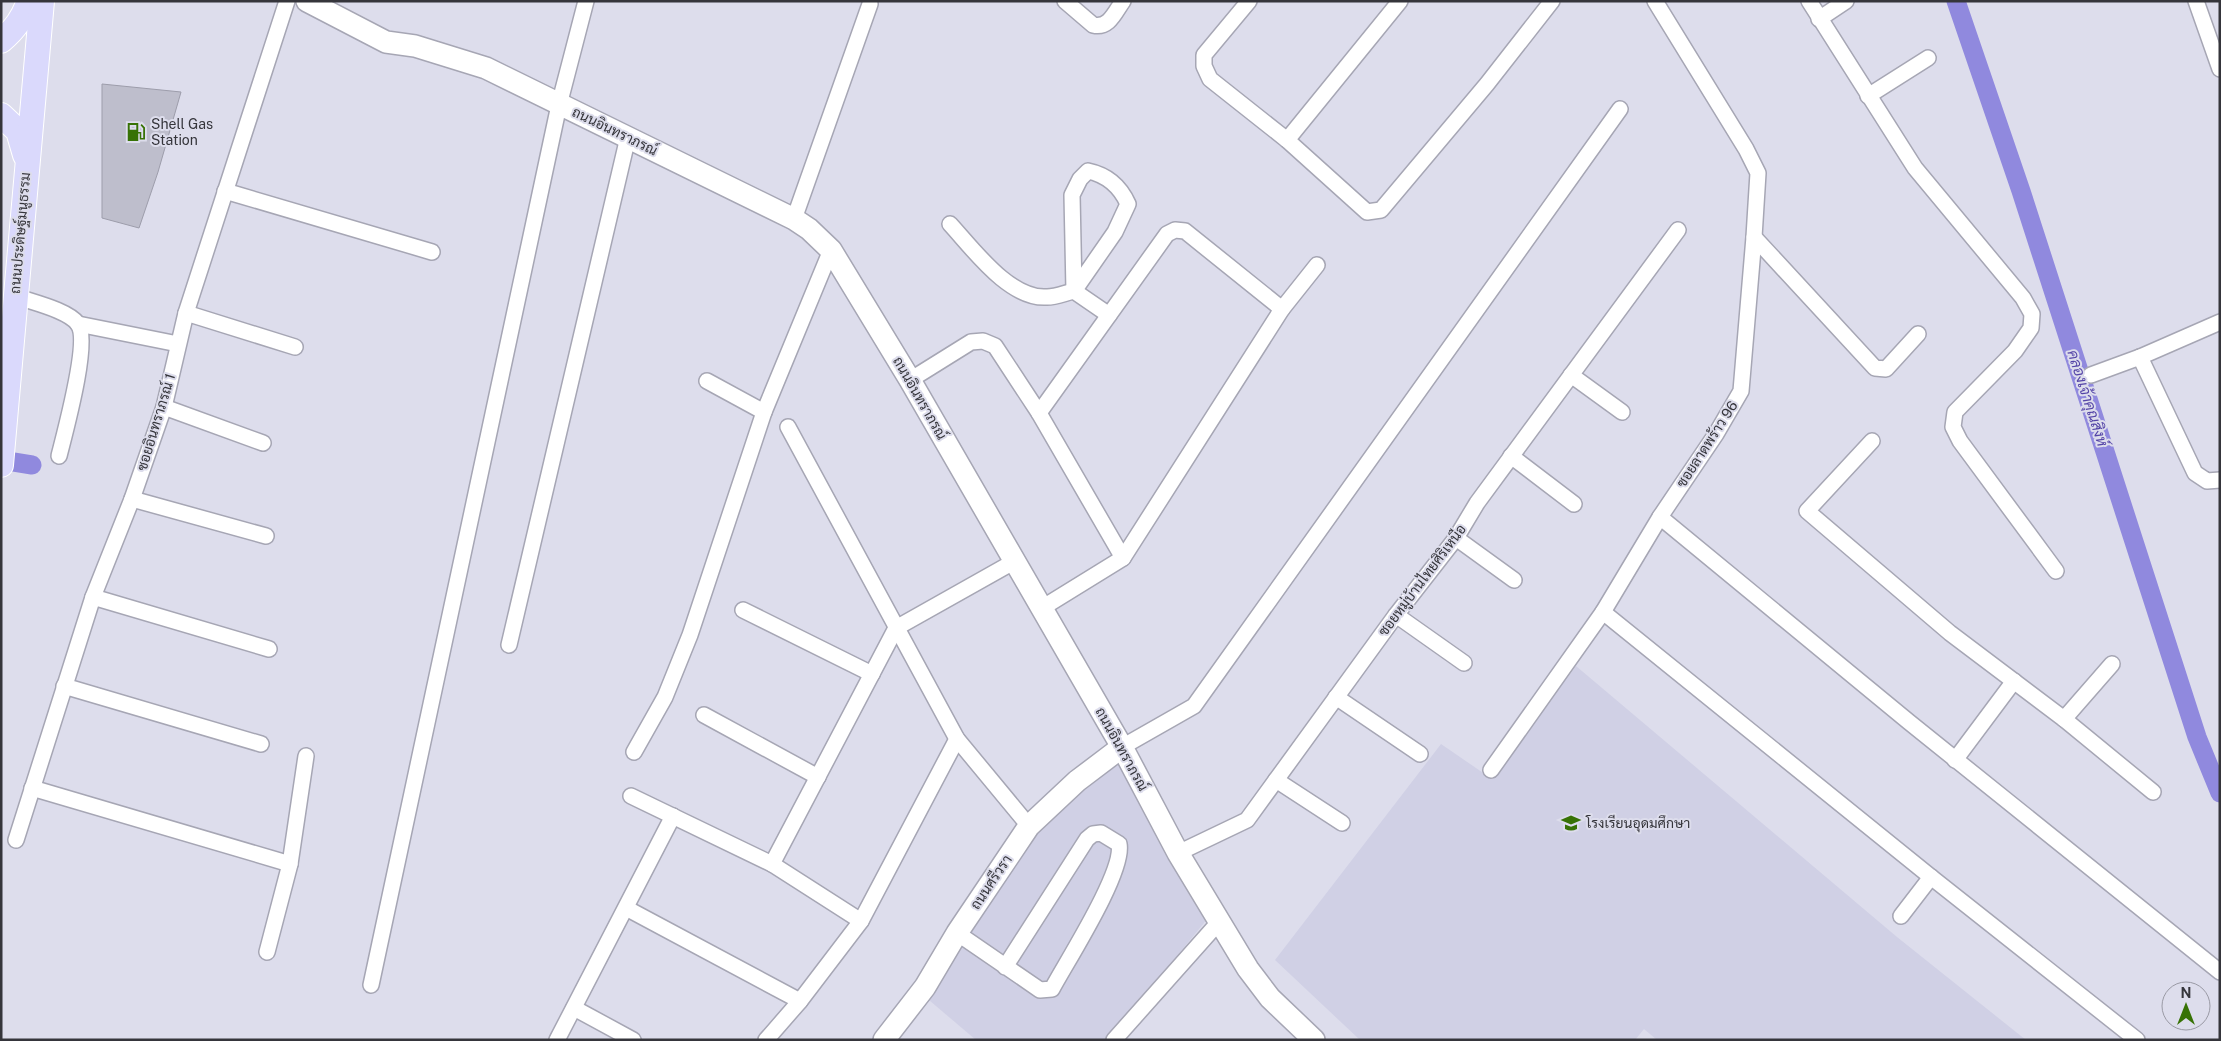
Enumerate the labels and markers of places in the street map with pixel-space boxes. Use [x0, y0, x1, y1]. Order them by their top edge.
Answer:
place label: Shell Gas Station [151, 116, 213, 148]
fuel station icon: Shell Gas Station [125, 121, 147, 143]
school or university icon: โรงเรียนอุดมศึกษา [1560, 812, 1582, 834]
place label: โรงเรียนอุดมศึกษา [1585, 814, 1690, 833]

